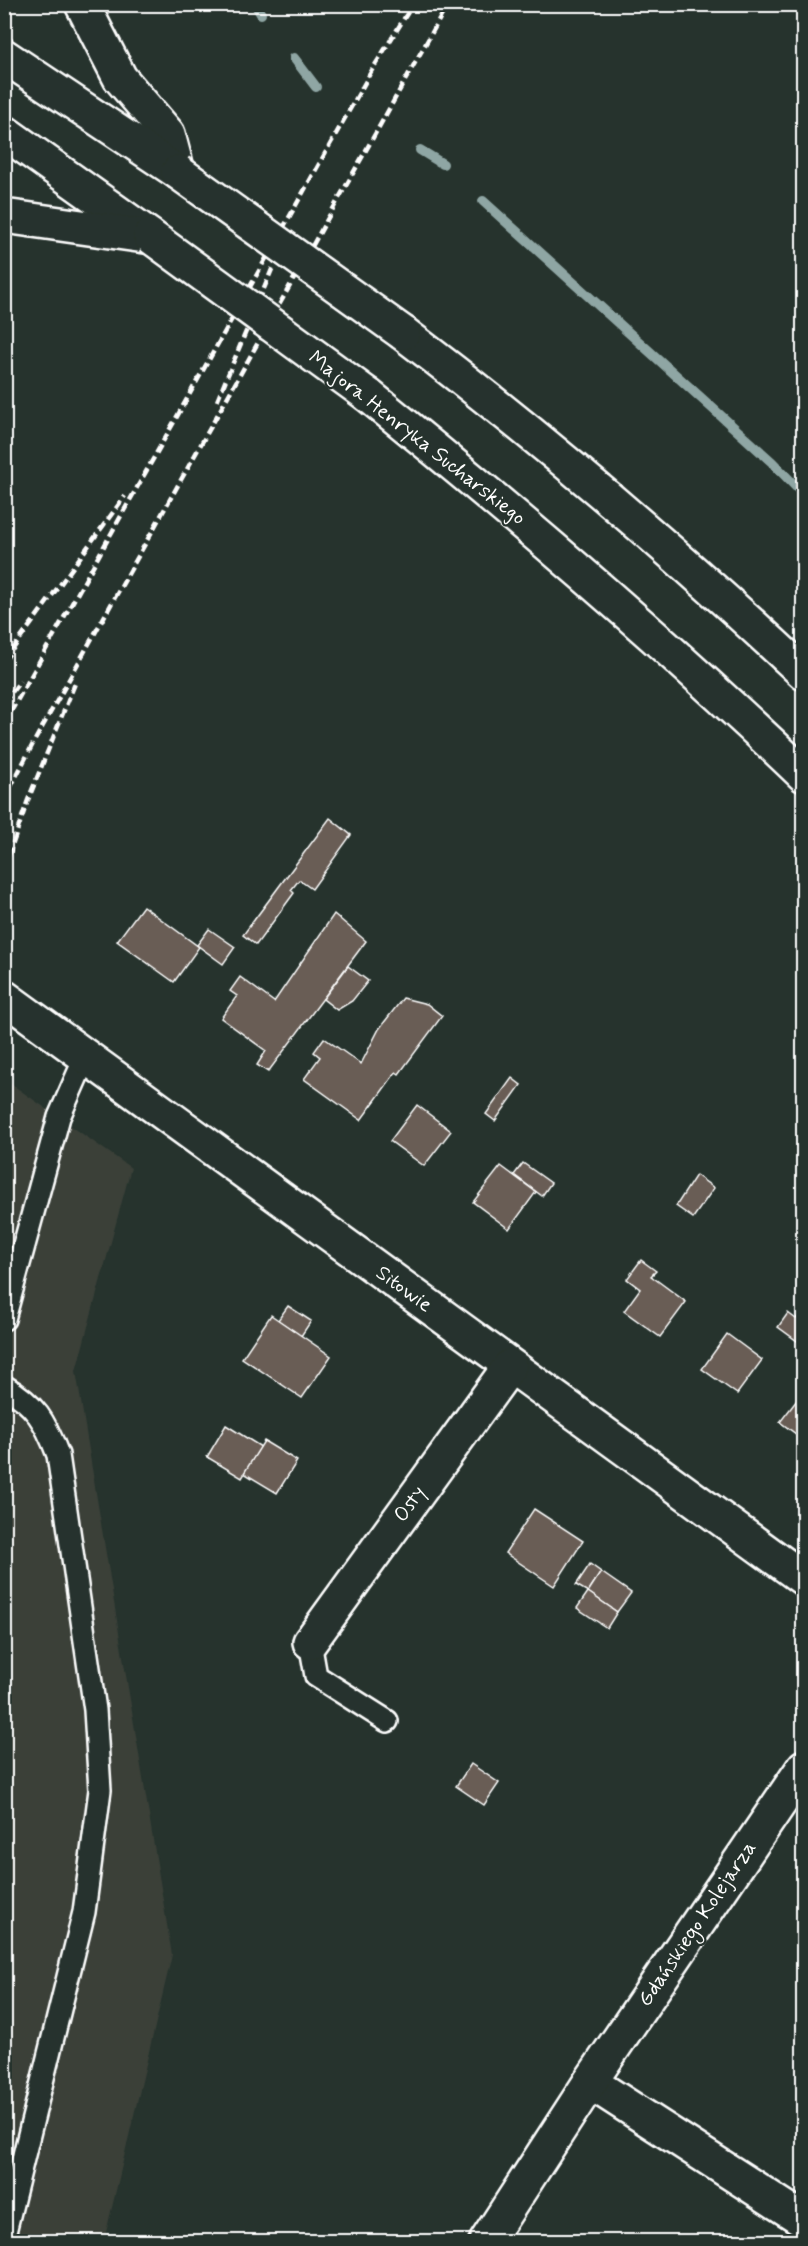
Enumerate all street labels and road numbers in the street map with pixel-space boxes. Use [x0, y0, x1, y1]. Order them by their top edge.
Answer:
street label: Majora Henryka Sucharskiego [302, 344, 532, 532]
street label: Sitowie [370, 1259, 438, 1319]
street label: Osty [387, 1480, 433, 1528]
street label: Gdańskiego Kolejarza [631, 1836, 764, 2013]

